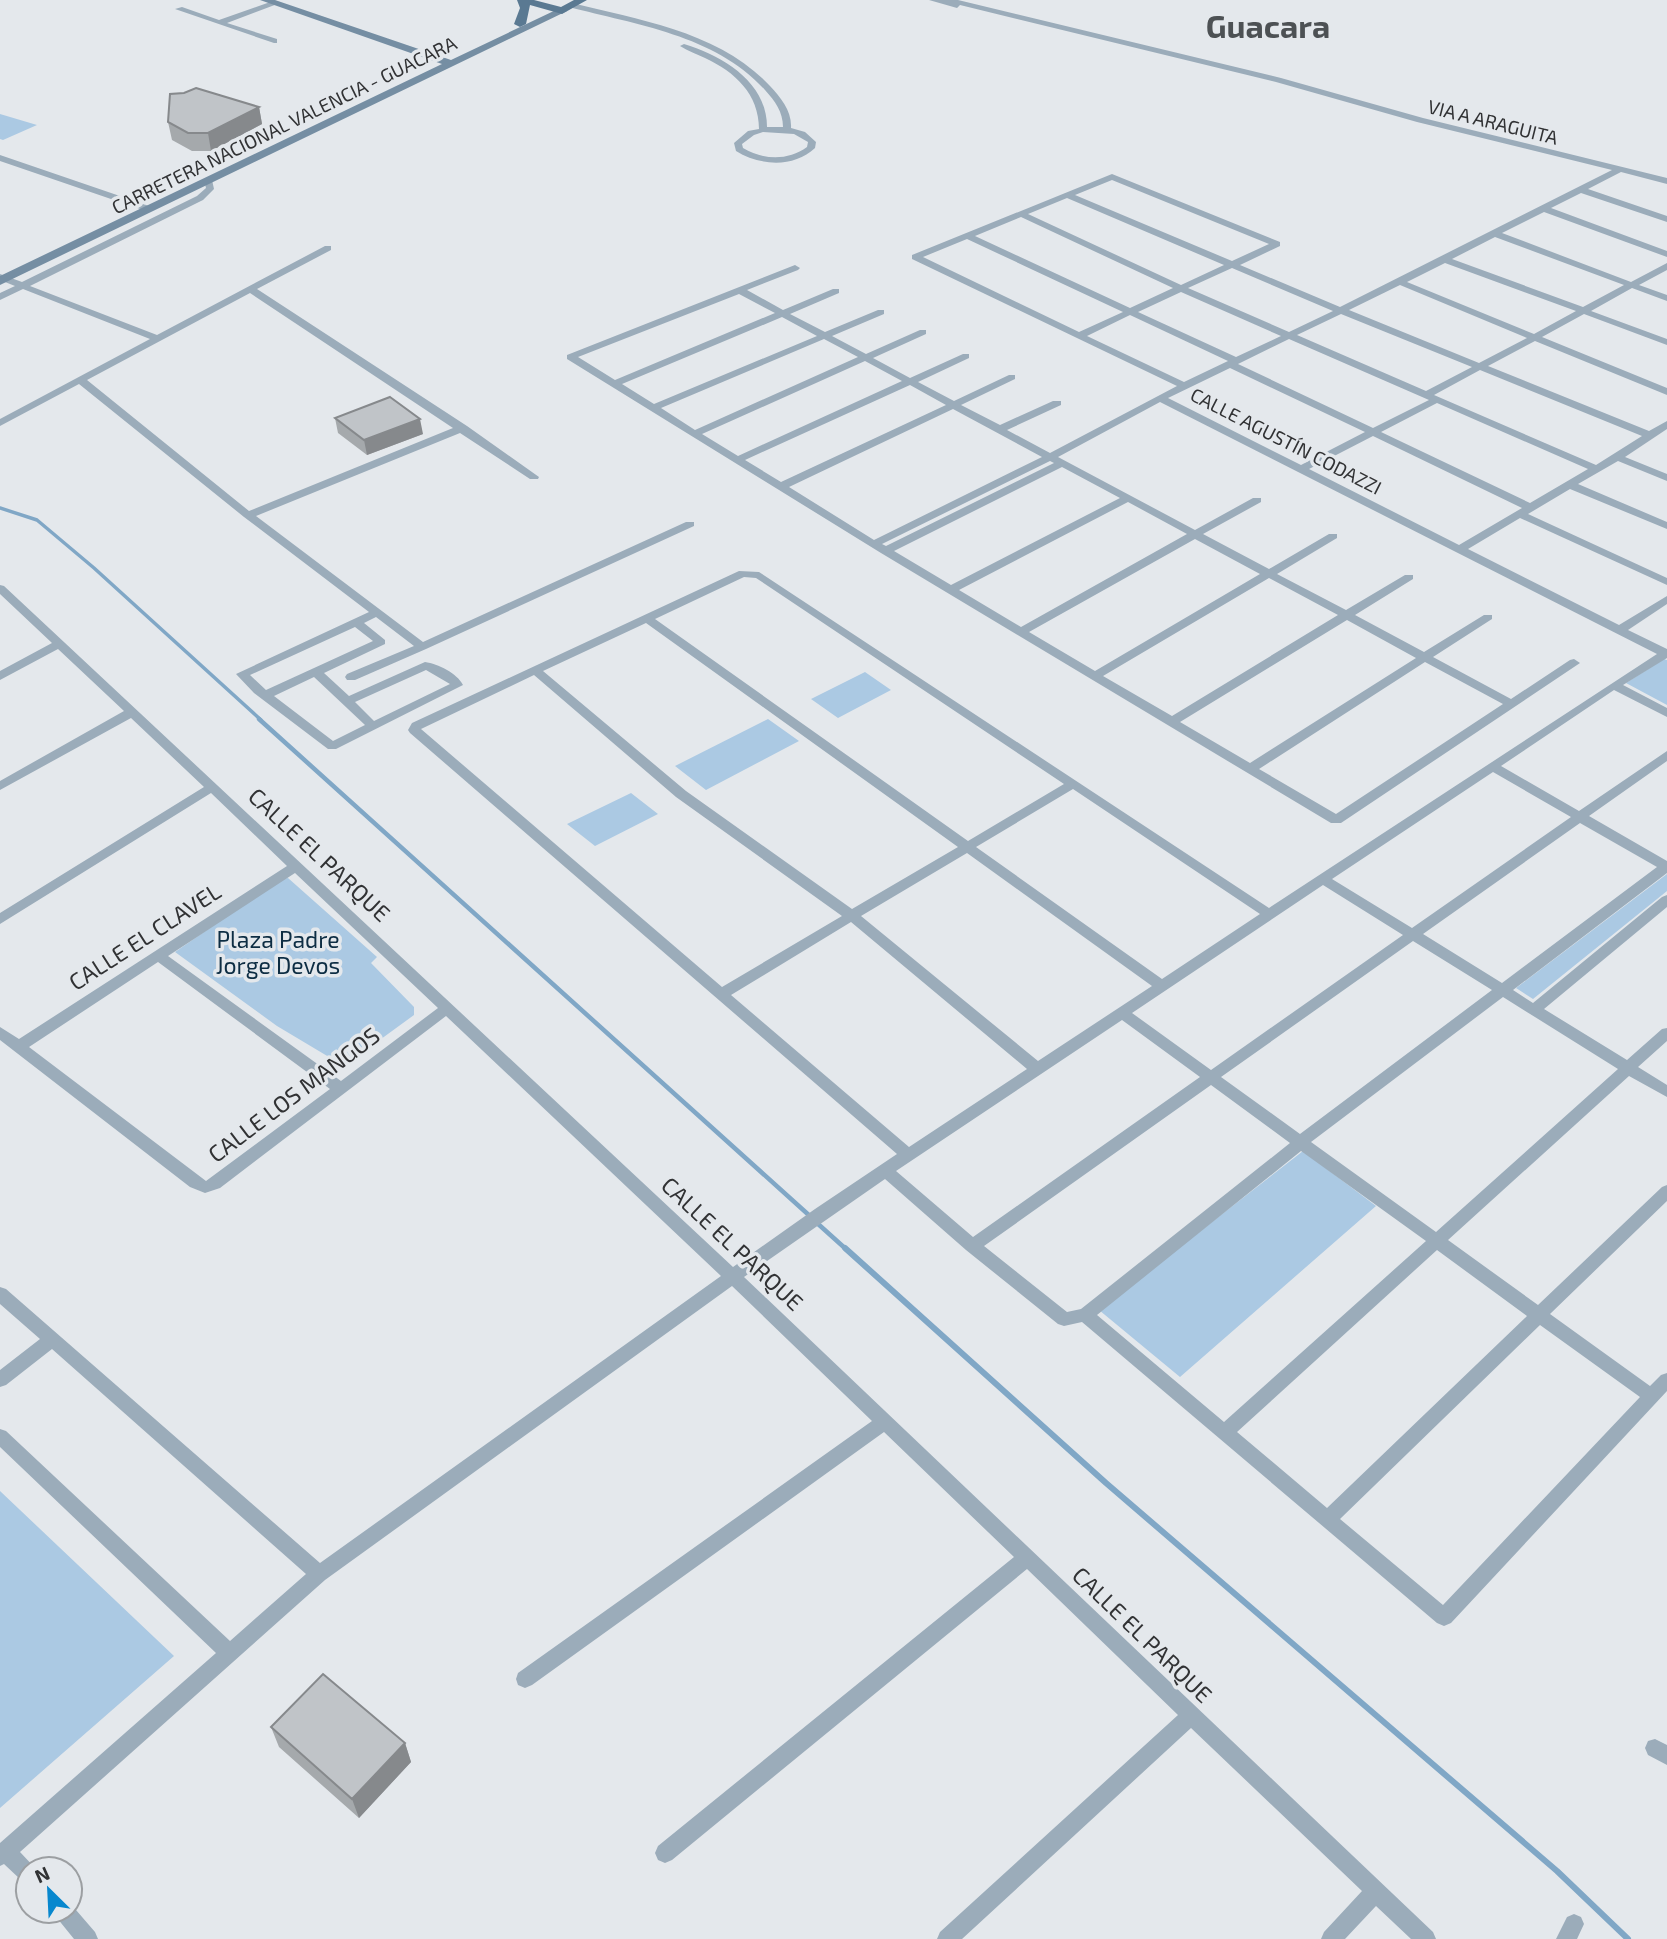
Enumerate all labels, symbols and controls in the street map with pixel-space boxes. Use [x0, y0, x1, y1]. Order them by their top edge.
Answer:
district label: Guacara [1206, 6, 1330, 44]
street label: CARRETERA NACIONAL VALENCIA - GUACARA [108, 31, 460, 218]
street label: VIA A ARAGUITA [1426, 94, 1561, 149]
street label: CALLE AGUSTÍN CODAZZI [1187, 382, 1386, 499]
street label: CALLE EL PARQUE [243, 782, 396, 927]
street label: CALLE EL CLAVEL [63, 877, 226, 996]
park label: Plaza Padre Jorge Devos [216, 925, 340, 979]
street label: CALLE LOS MANGOS [202, 1021, 385, 1168]
street label: CALLE EL PARQUE [656, 1171, 809, 1316]
street label: CALLE EL PARQUE [1067, 1561, 1218, 1708]
north arrow [14, 1855, 84, 1925]
text: N [31, 1861, 53, 1887]

